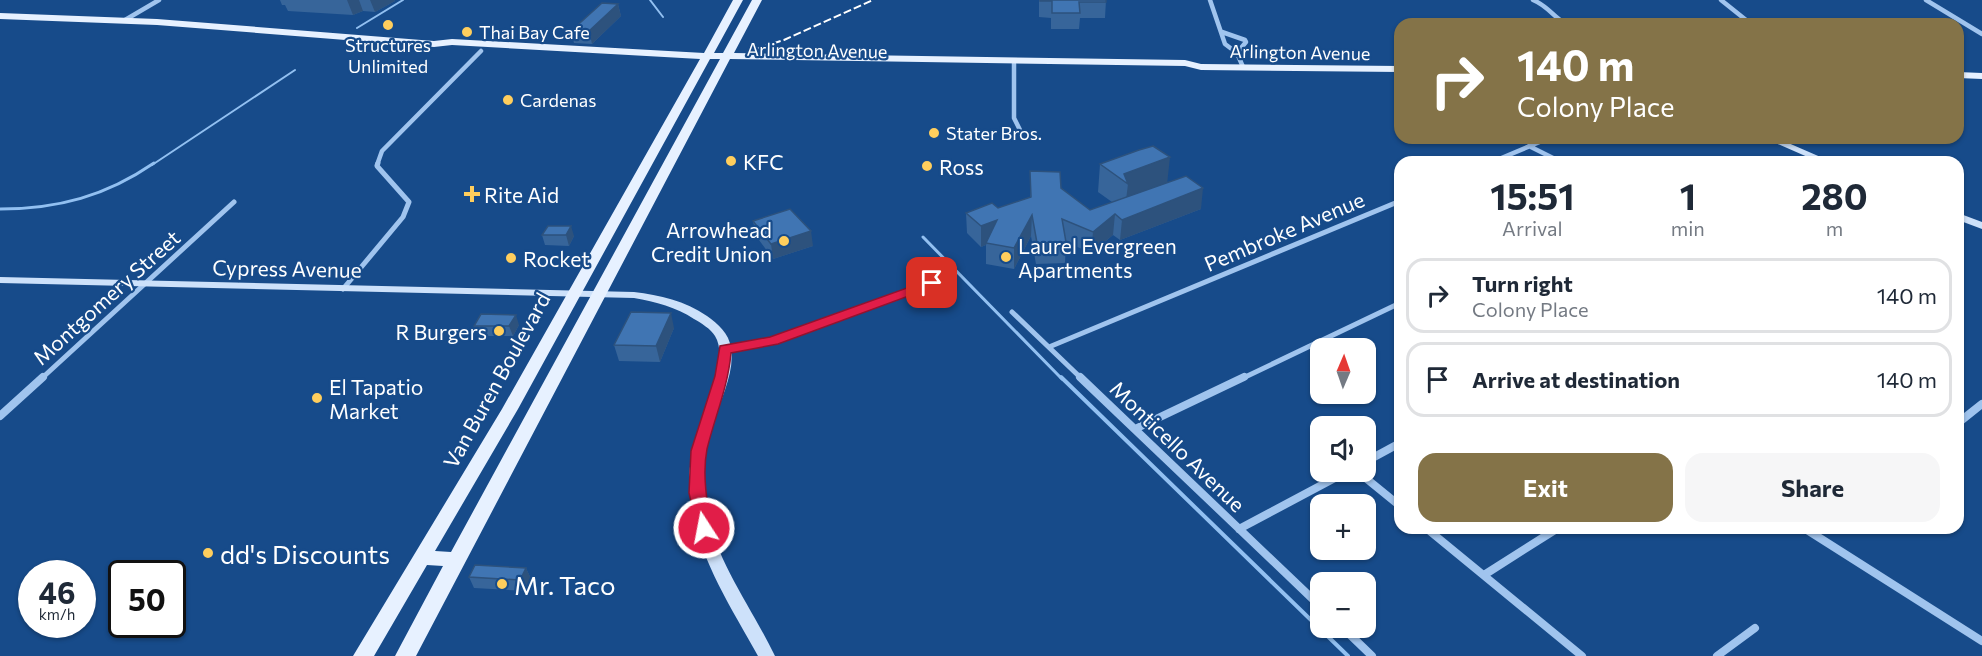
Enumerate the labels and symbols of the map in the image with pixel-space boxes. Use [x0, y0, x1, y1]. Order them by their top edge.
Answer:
marker: Structures Unlimited [381, 18, 395, 32]
place label: Thai Bay Cafe [479, 21, 590, 43]
marker: Thai Bay Cafe [460, 25, 474, 39]
place label: Structures Unlimited [345, 34, 431, 77]
street label: Arlington Avenue [746, 38, 888, 62]
street label: Arlington Avenue [1229, 40, 1371, 64]
place label: Cardenas [520, 89, 596, 111]
marker: Cardenas [501, 93, 515, 107]
place label: Stater Bros. [946, 122, 1042, 144]
marker: Stater Bros. [927, 126, 941, 140]
place label: KFC [743, 149, 784, 174]
marker: KFC [724, 154, 738, 168]
place label: Ross [939, 154, 984, 179]
marker: Ross [920, 159, 934, 173]
place label: Rite Aid [484, 182, 559, 207]
street label: Pembroke Avenue [1200, 186, 1368, 276]
marker: Rite Aid [465, 187, 479, 201]
place label: Arrowhead Credit Union [651, 217, 772, 266]
street label: Montgomery Street [27, 224, 185, 370]
place label: Laurel Evergreen Apartments [1018, 233, 1177, 282]
marker: Arrowhead Credit Union [777, 234, 791, 248]
place label: Rocket [523, 246, 590, 271]
marker: Laurel Evergreen Apartments [999, 250, 1013, 264]
marker: Rocket [504, 251, 518, 265]
street label: Cypress Avenue [212, 254, 362, 282]
pin [906, 257, 957, 308]
street label: Van Buren Boulevard [437, 288, 555, 472]
place label: R Burgers [395, 319, 487, 344]
marker: R Burgers [492, 324, 506, 338]
north arrow [1310, 338, 1376, 404]
place label: El Tapatio Market [329, 374, 423, 423]
street label: Monticello Avenue [1106, 375, 1250, 517]
marker: El Tapatio Market [310, 391, 324, 405]
position arrow [672, 496, 736, 560]
place label: dd's Discounts [220, 538, 390, 569]
marker: dd's Discounts [201, 546, 215, 560]
speed limit sign: 50 [108, 560, 186, 638]
place label: Mr. Taco [514, 569, 616, 600]
marker: Mr. Taco [495, 577, 509, 591]

